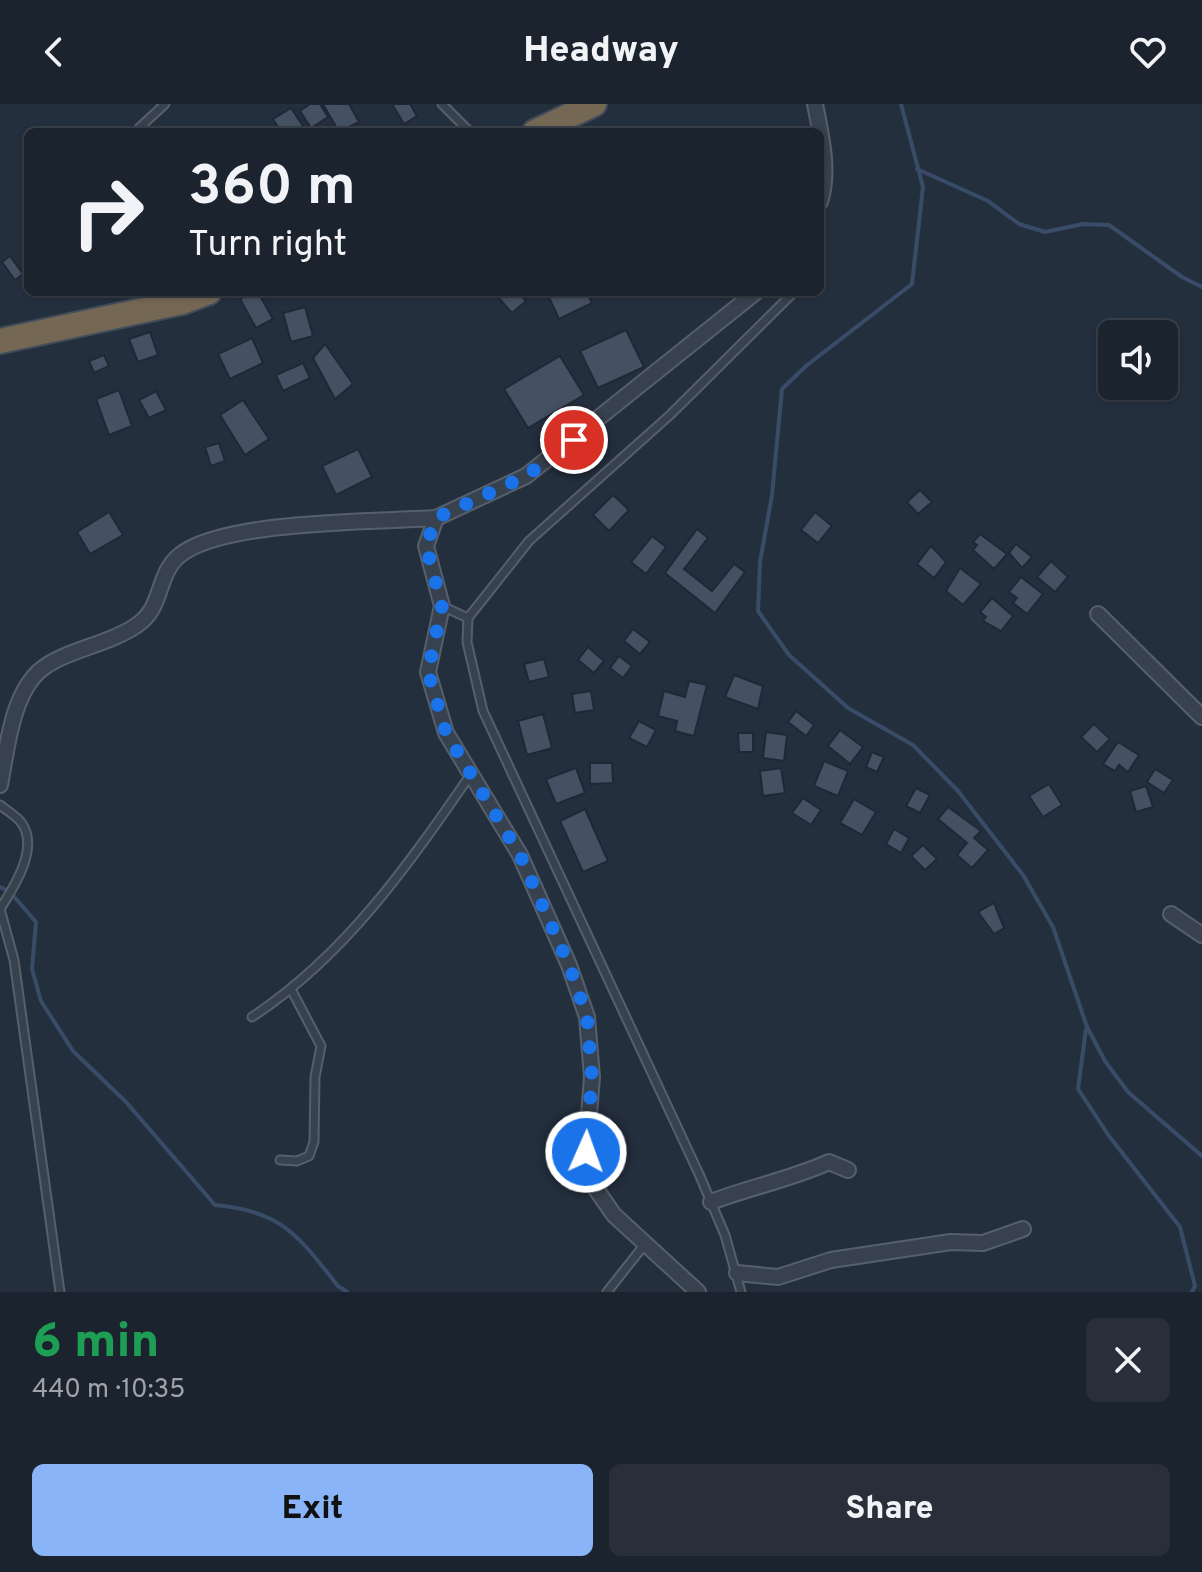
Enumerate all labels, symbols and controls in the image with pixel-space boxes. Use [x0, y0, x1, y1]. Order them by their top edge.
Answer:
text: Headway [523, 29, 679, 75]
icon: back [32, 30, 76, 74]
icon: heart [1126, 30, 1170, 74]
text: 360 m [188, 154, 356, 224]
icon: right [56, 160, 160, 264]
text: Turn right [188, 223, 347, 269]
map controls [1098, 320, 1178, 400]
button: sound [1098, 320, 1178, 400]
pin [540, 406, 608, 474]
icon: arrive [552, 418, 596, 462]
position arrow [544, 1110, 628, 1194]
text: 6 min [32, 1314, 159, 1374]
button: close [1086, 1318, 1170, 1402]
text: 440 m · 10:35 [32, 1374, 185, 1407]
button: Exit [32, 1464, 593, 1556]
button: Share [609, 1464, 1170, 1556]

